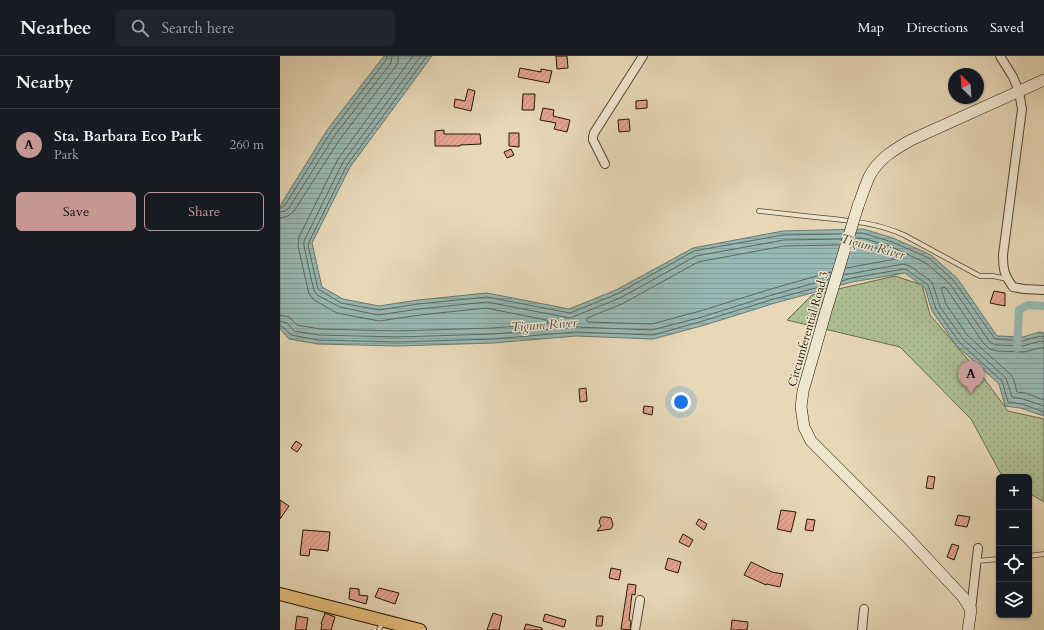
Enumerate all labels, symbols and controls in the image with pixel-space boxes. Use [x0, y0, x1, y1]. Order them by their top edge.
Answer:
search box [115, 10, 395, 46]
text: Nearbee [20, 15, 91, 41]
icon: search [129, 17, 151, 39]
text: Search here [161, 18, 234, 38]
text: Map [858, 18, 884, 37]
text: Directions [906, 18, 968, 37]
text: Saved [990, 18, 1024, 37]
north arrow [948, 68, 984, 104]
text: Nearby [16, 71, 73, 94]
text: Sta. Barbara Eco Park [54, 126, 202, 146]
text: A [24, 136, 34, 154]
text: 260 m [230, 136, 264, 154]
text: Park [54, 146, 79, 164]
button: Save [16, 192, 136, 231]
button: Share [144, 192, 264, 231]
water label: Tigum River [839, 230, 907, 264]
street label: Circumferential Road 3 [784, 269, 832, 389]
water label: Tigum River [511, 314, 578, 336]
pin: A [958, 361, 984, 394]
your location [671, 392, 691, 412]
map controls [996, 474, 1032, 618]
button: + [996, 474, 1032, 510]
button: − [996, 510, 1032, 546]
button: locate [996, 546, 1032, 582]
button: layers [996, 582, 1032, 618]

